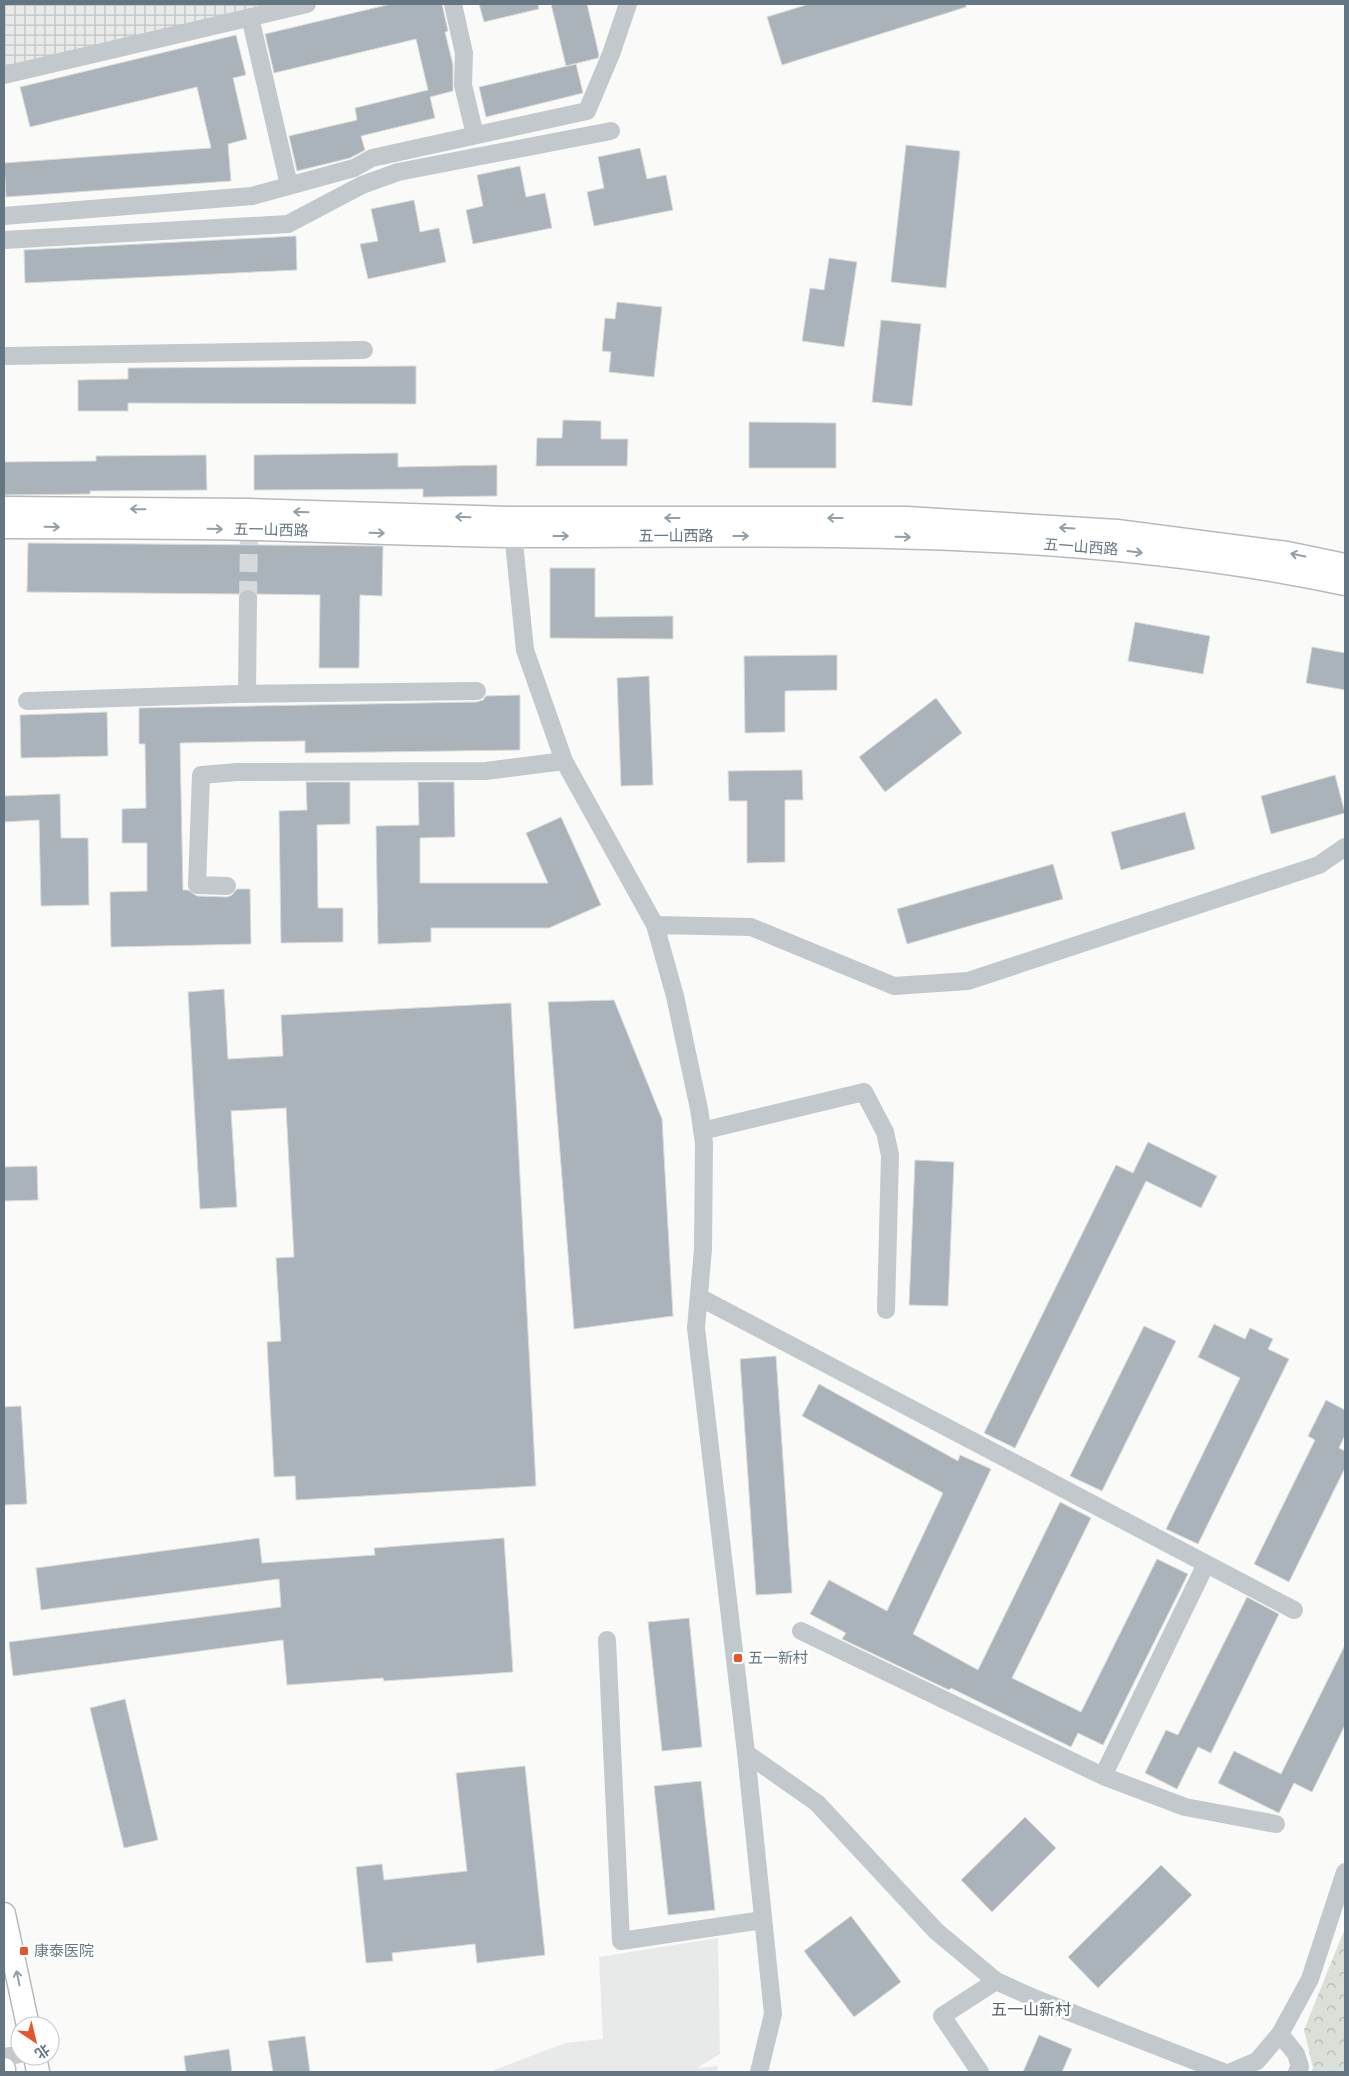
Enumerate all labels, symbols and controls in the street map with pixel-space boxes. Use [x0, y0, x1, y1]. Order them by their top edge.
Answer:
one-way arrow [131, 504, 147, 514]
one-way arrow [293, 507, 310, 517]
one-way arrow [456, 512, 472, 521]
one-way arrow [664, 513, 680, 523]
one-way arrow [827, 513, 843, 523]
street label: 五一山西路 [233, 519, 309, 539]
one-way arrow [44, 522, 60, 532]
one-way arrow [1059, 523, 1075, 532]
one-way arrow [206, 524, 223, 534]
street label: 五一山西路 [638, 526, 714, 544]
one-way arrow [369, 528, 385, 537]
one-way arrow [552, 531, 568, 541]
one-way arrow [732, 531, 748, 541]
one-way arrow [895, 532, 911, 541]
street label: 五一山西路 [1043, 534, 1119, 558]
one-way arrow [1127, 547, 1143, 557]
one-way arrow [1290, 550, 1306, 559]
place label: 五一新村 [748, 1648, 808, 1666]
marker: 五一新村 [732, 1652, 744, 1664]
place label: 康泰医院 [34, 1941, 94, 1959]
marker: 康泰医院 [18, 1945, 30, 1957]
one-way arrow [13, 1971, 22, 1987]
district label: 五一山新村 [991, 1999, 1071, 2018]
north arrow [10, 2016, 60, 2066]
text: 北 [32, 2041, 53, 2063]

